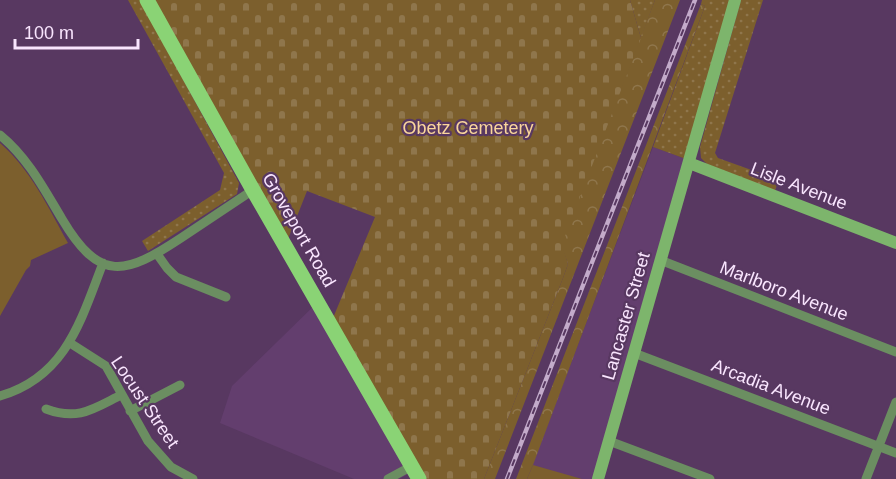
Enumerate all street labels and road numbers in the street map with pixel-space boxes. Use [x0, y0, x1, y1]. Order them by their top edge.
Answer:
street label: Lisle Avenue [748, 158, 850, 214]
street label: Groveport Road [258, 170, 340, 290]
street label: Lancaster Street [598, 250, 654, 382]
street label: Marlboro Avenue [717, 257, 851, 325]
street label: Locust Street [107, 352, 183, 452]
street label: Arcadia Avenue [709, 355, 833, 419]

